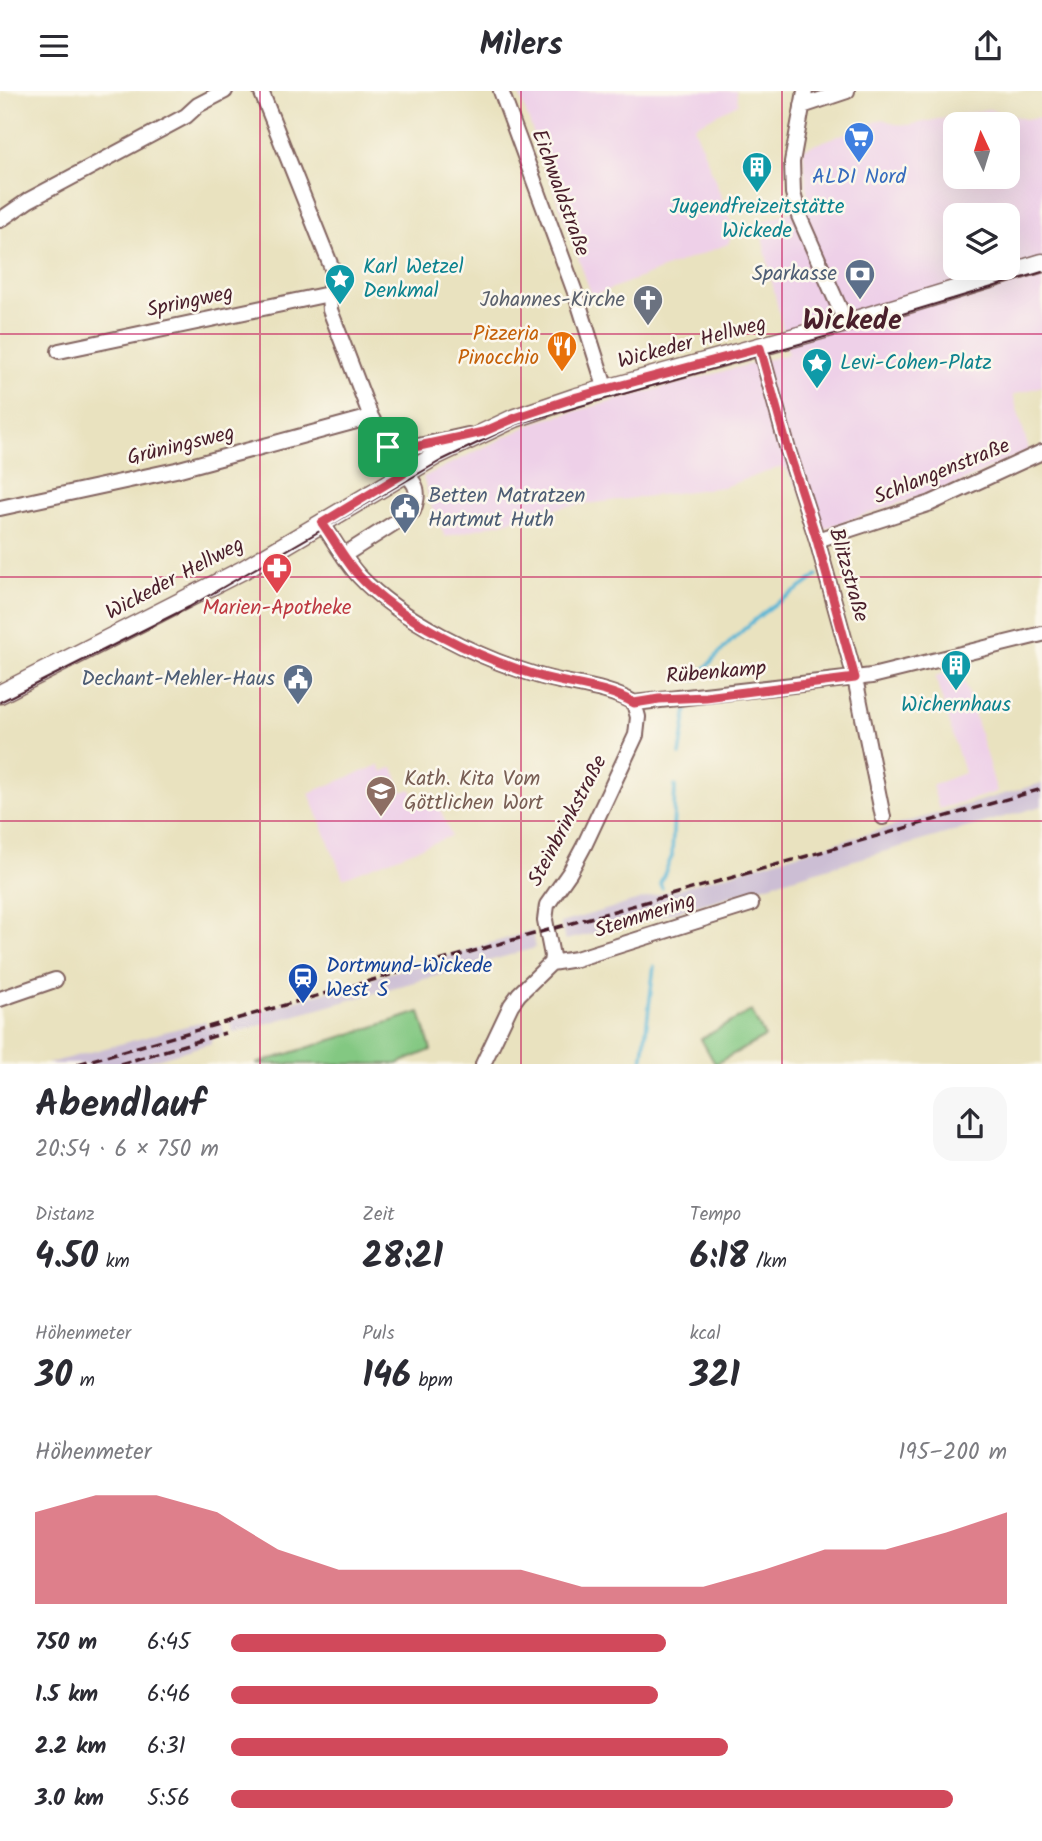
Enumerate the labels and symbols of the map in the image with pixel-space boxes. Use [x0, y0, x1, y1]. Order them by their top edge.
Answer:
north arrow [943, 112, 1020, 189]
supermarket icon: ALDI Nord [842, 120, 876, 164]
street label: Eichwaldstraße [522, 125, 598, 262]
building icon: Jugendfreizeitstätte Wickede [740, 150, 774, 194]
place label: ALDI Nord [812, 161, 906, 194]
place label: Jugendfreizeitstätte Wickede [670, 191, 845, 248]
place label: Karl Wetzel Denkmal [363, 251, 464, 308]
bank icon: Sparkasse [843, 257, 877, 301]
place label: Sparkasse [752, 258, 838, 291]
place icon: Karl Wetzel Denkmal [323, 262, 357, 306]
street label: Springweg [144, 277, 236, 327]
church icon: Johannes-Kirche [631, 283, 665, 327]
place label: Johannes-Kirche [480, 284, 626, 317]
district label: Wickede [802, 299, 902, 344]
street label: Wickeder Hellweg [614, 307, 770, 379]
place label: Pizzeria Pinocchio [457, 318, 539, 375]
restaurant icon: Pizzeria Pinocchio [545, 329, 579, 373]
place icon: Levi-Cohen-Platz [800, 346, 834, 390]
place label: Levi-Cohen-Platz [840, 347, 992, 380]
street label: Grüningsweg [124, 417, 238, 475]
pin [358, 417, 418, 477]
street label: Schlangenstraße [869, 429, 1016, 514]
place label: Betten Matratzen Hartmut Huth [428, 480, 586, 537]
public building icon: Betten Matratzen Hartmut Huth [388, 491, 422, 535]
street label: Blitzstraße [819, 524, 877, 626]
street label: Wickeder Hellweg [100, 529, 250, 629]
pharmacy icon: Marien-Apotheke [260, 551, 294, 595]
place label: Marien-Apotheke [202, 592, 352, 625]
building icon: Wichernhaus [939, 648, 973, 692]
street label: Rübenkamp [665, 652, 767, 694]
public building icon: Dechant-Mehler-Haus [281, 662, 315, 706]
place label: Dechant-Mehler-Haus [81, 663, 275, 696]
place label: Wichernhaus [901, 689, 1011, 722]
street label: Steinbrinkstraße [520, 749, 617, 893]
place label: Kath. Kita Vom Göttlichen Wort [404, 763, 544, 820]
school or university icon: Kath. Kita Vom Göttlichen Wort [364, 774, 398, 818]
street label: Stemmering [590, 884, 700, 948]
place label: Dortmund-Wickede West S [326, 950, 493, 1007]
station icon: Dortmund-Wickede West S [286, 961, 320, 1005]

